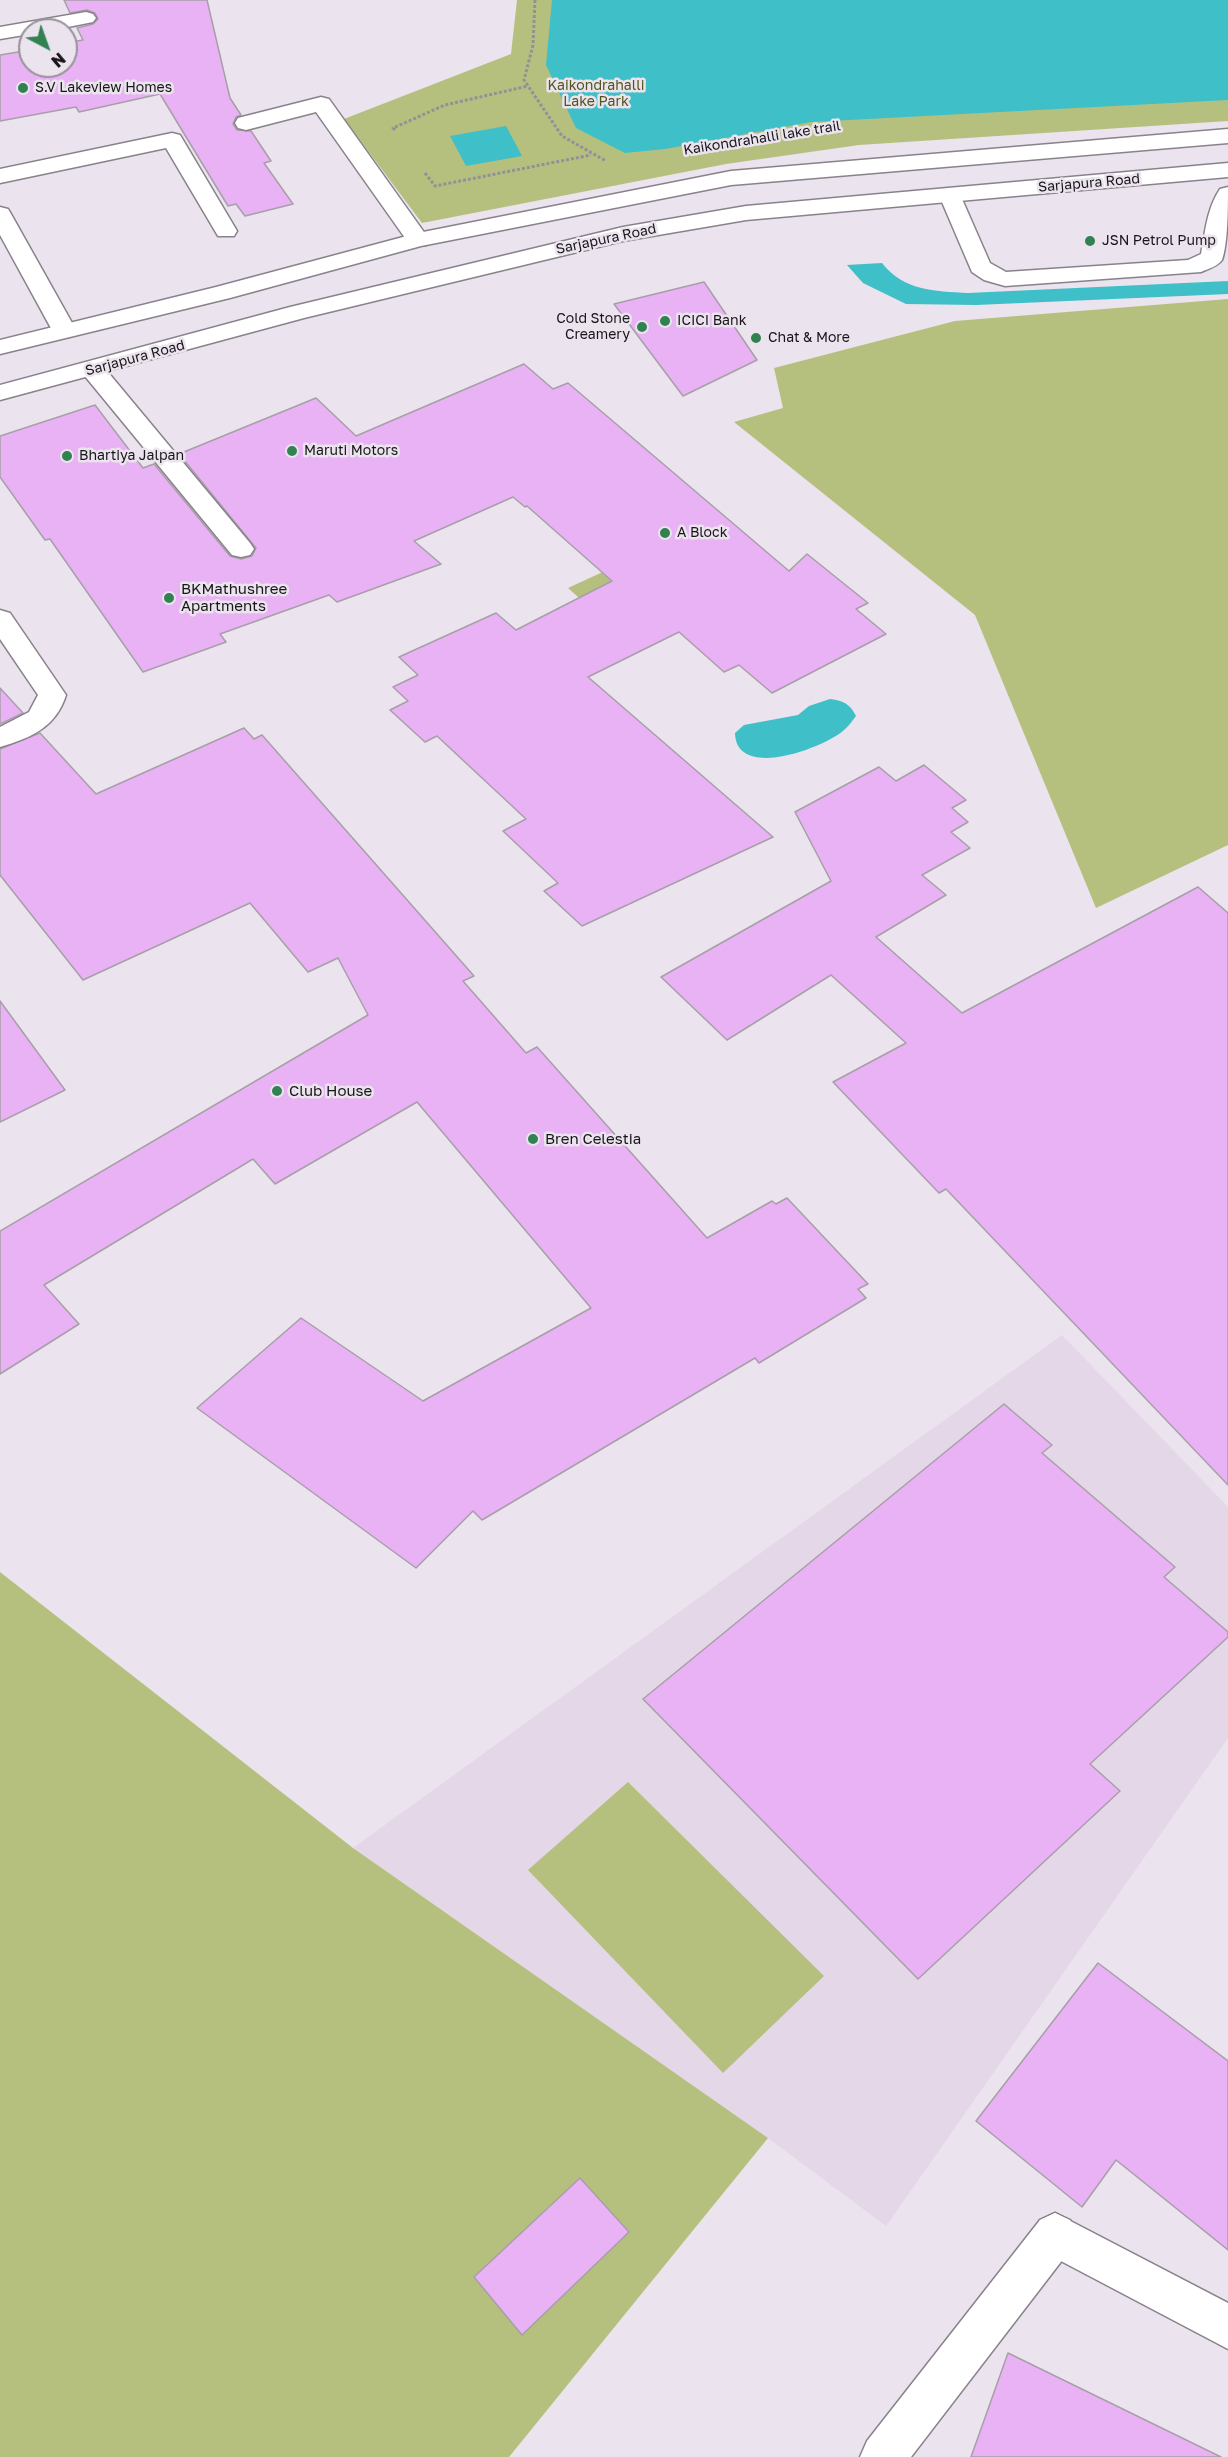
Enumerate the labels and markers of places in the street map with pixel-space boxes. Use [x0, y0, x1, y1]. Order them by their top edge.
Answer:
place label: S.V Lakeview Homes [35, 80, 172, 96]
marker: S.V Lakeview Homes [16, 81, 30, 95]
place label: JSN Petrol Pump [1102, 233, 1216, 249]
marker: JSN Petrol Pump [1083, 234, 1097, 248]
place label: Cold Stone Creamery [556, 311, 630, 344]
place label: ICICI Bank [677, 313, 747, 329]
marker: ICICI Bank [658, 314, 672, 328]
marker: Cold Stone Creamery [635, 320, 649, 334]
place label: Chat & More [768, 330, 850, 346]
marker: Chat & More [749, 331, 763, 345]
place label: Maruti Motors [304, 443, 398, 459]
marker: Maruti Motors [285, 444, 299, 458]
place label: Bhartiya Jalpan [79, 448, 184, 464]
marker: Bhartiya Jalpan [60, 449, 74, 463]
place label: A Block [677, 525, 728, 541]
marker: A Block [658, 526, 672, 540]
place label: BKMathushree Apartments [181, 580, 287, 615]
marker: BKMathushree Apartments [162, 591, 176, 605]
place label: Club House [289, 1082, 372, 1100]
marker: Club House [270, 1084, 284, 1098]
place label: Bren Celestia [545, 1130, 641, 1148]
marker: Bren Celestia [526, 1132, 540, 1146]

